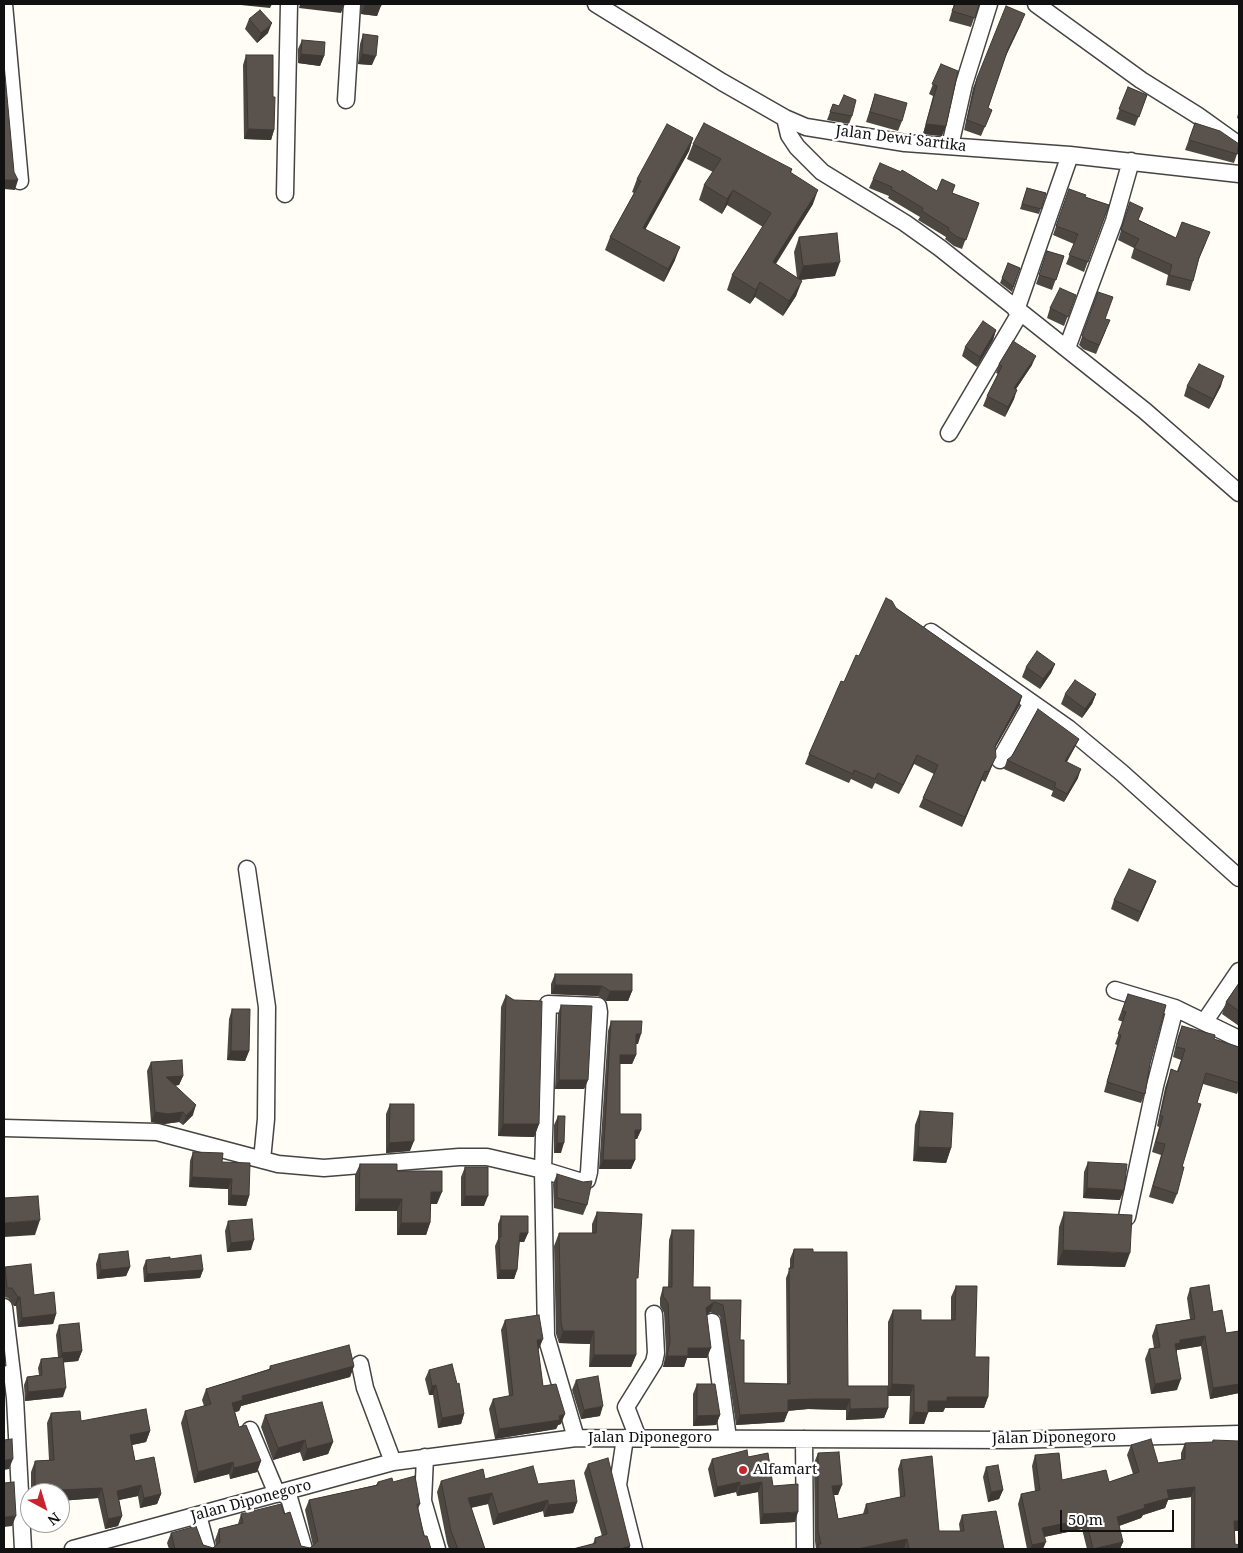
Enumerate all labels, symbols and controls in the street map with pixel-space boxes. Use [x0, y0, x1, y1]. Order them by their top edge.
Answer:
street label: Jalan Dewi Sartika [834, 122, 968, 156]
street label: Jalan Diponegoro [992, 1428, 1116, 1448]
street label: Jalan Diponegoro [588, 1429, 712, 1447]
place label: Alfamart [753, 1461, 817, 1479]
marker: Alfamart [737, 1464, 749, 1476]
street label: Jalan Diponegoro [189, 1476, 313, 1526]
north arrow [20, 1483, 70, 1533]
scale bar [1063, 1500, 1177, 1532]
text: N [44, 1508, 64, 1530]
text: 50 m [1068, 1509, 1103, 1529]

